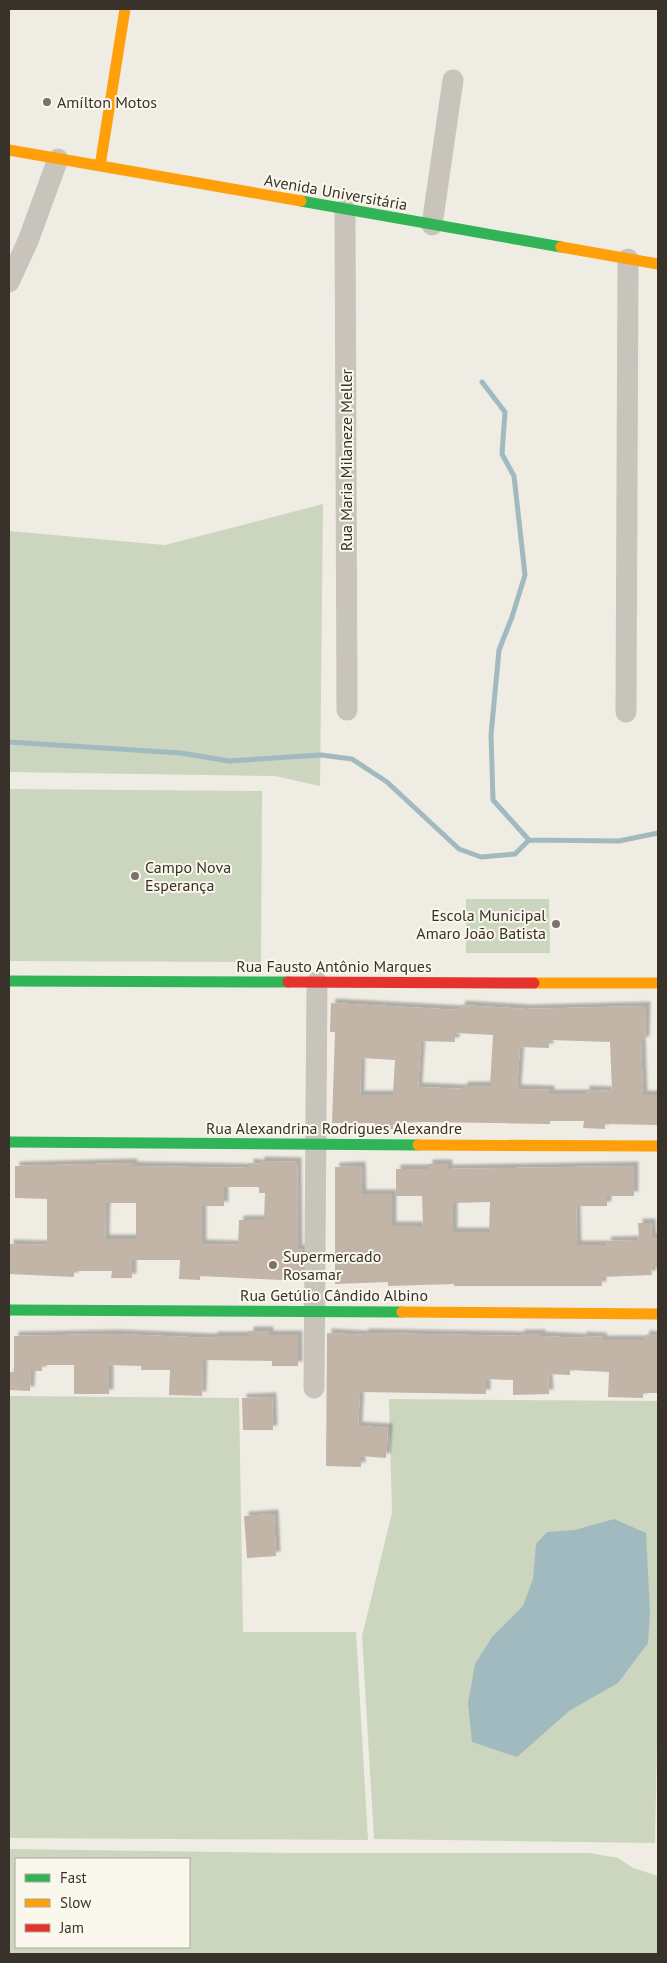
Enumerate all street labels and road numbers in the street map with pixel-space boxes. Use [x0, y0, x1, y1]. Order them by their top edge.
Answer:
street label: Avenida Universitária [263, 170, 409, 214]
street label: Rua Maria Milaneze Meller [336, 368, 356, 551]
street label: Rua Fausto Antônio Marques [236, 956, 432, 976]
street label: Rua Alexandrina Rodrigues Alexandre [206, 1118, 462, 1138]
street label: Rua Getúlio Cândido Albino [240, 1285, 428, 1305]

